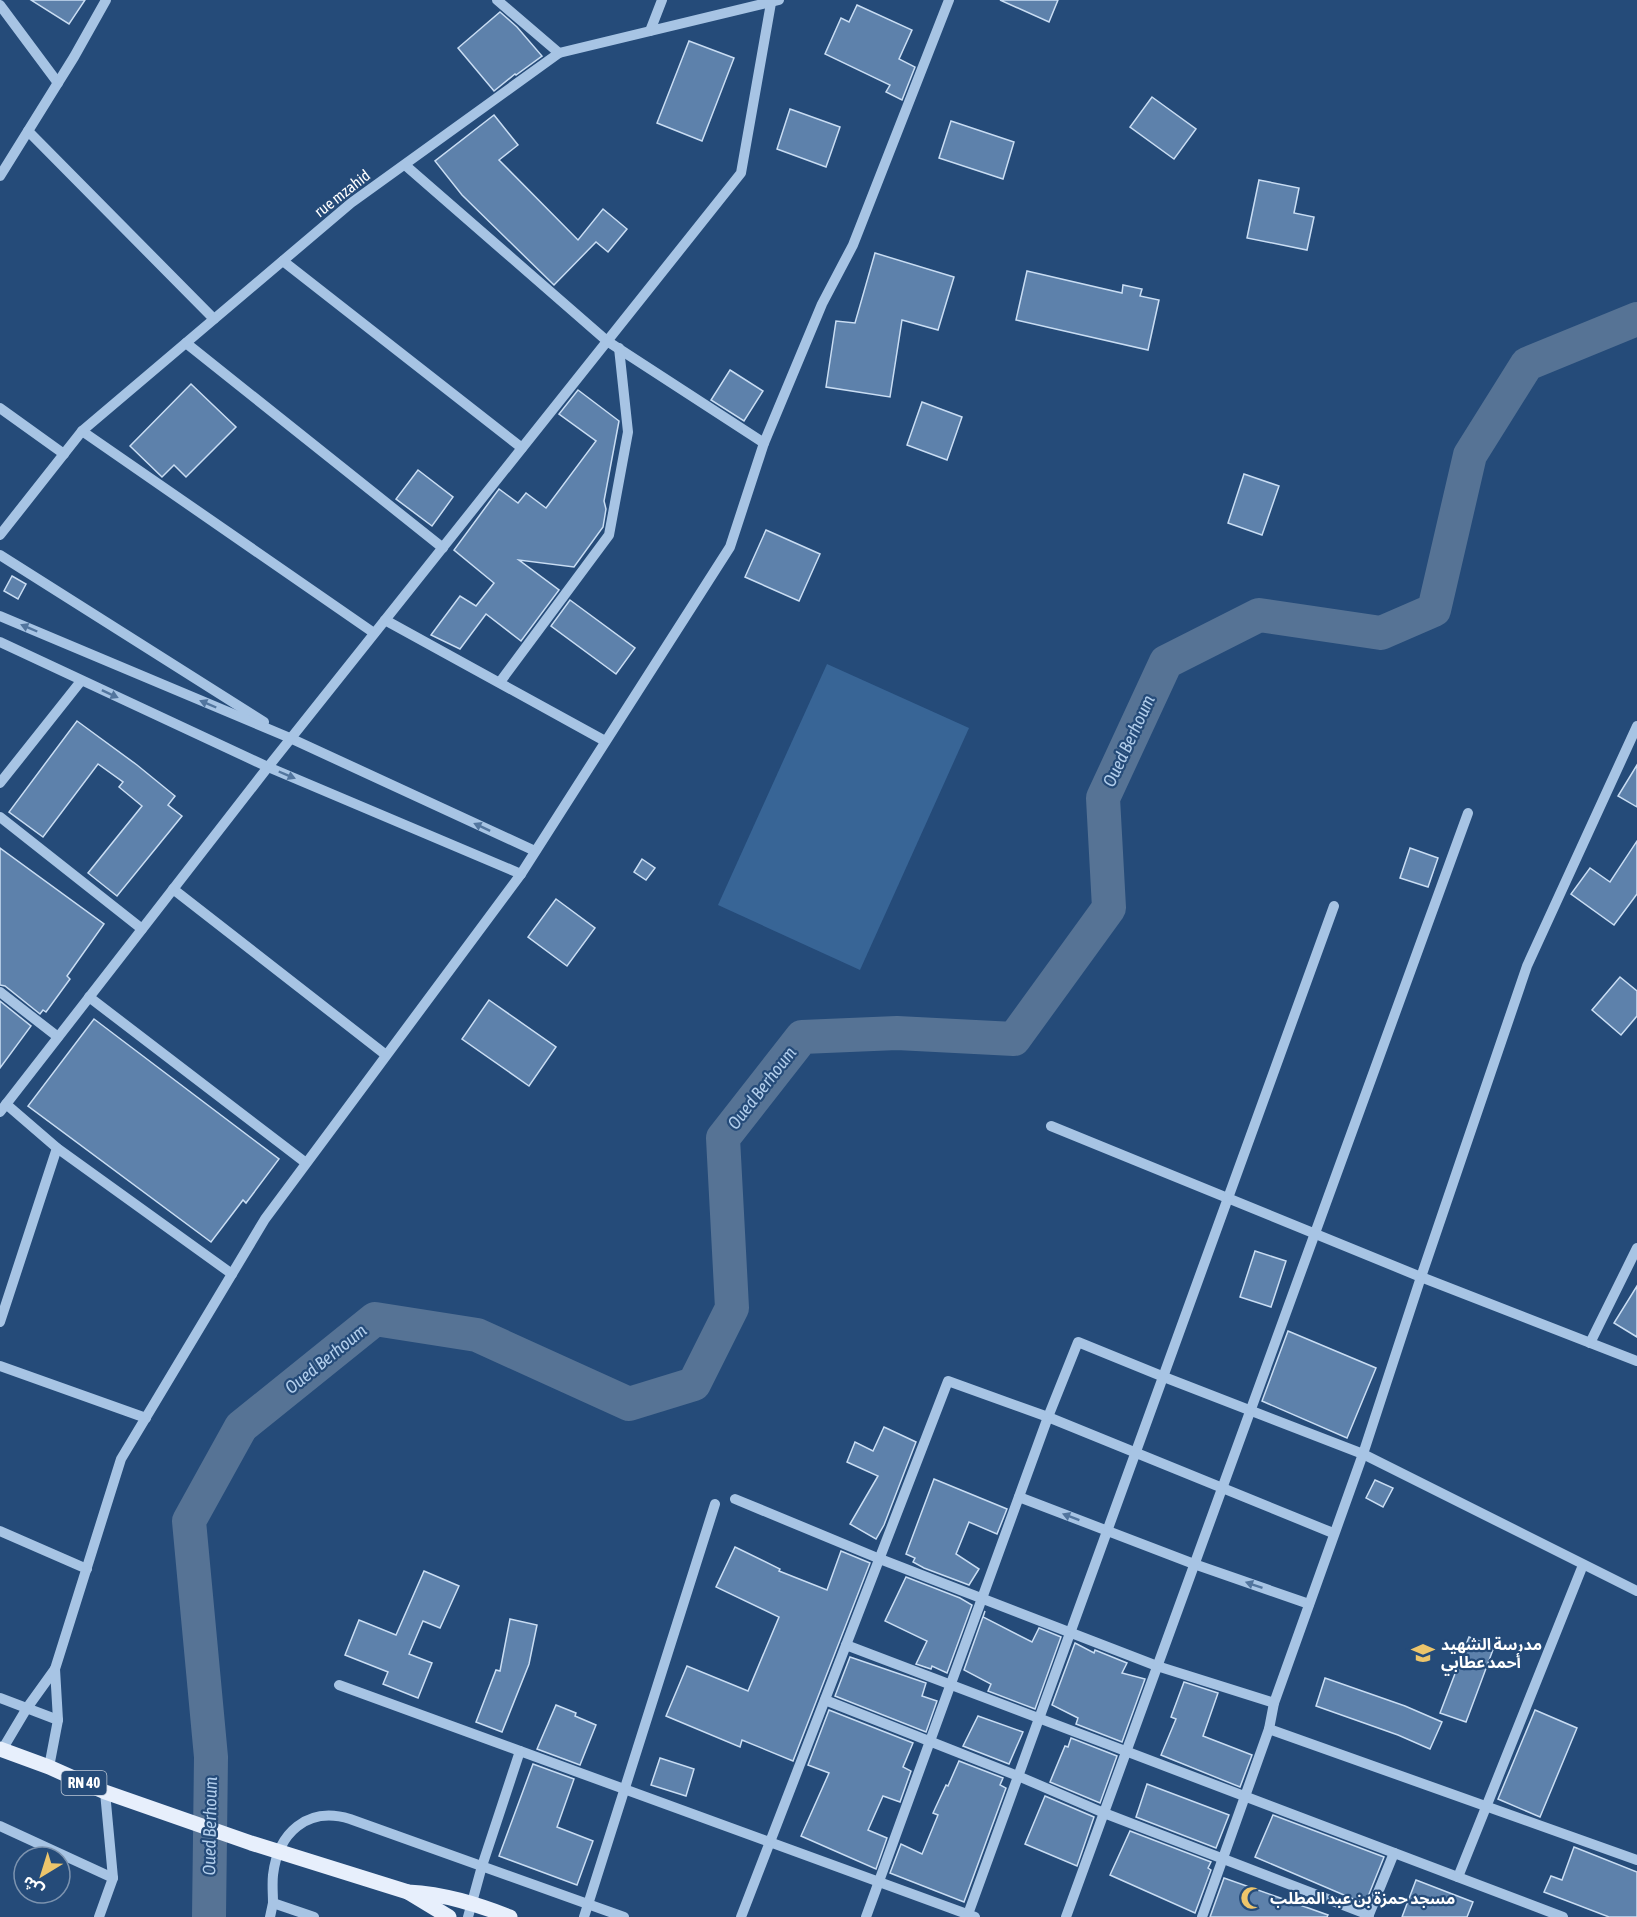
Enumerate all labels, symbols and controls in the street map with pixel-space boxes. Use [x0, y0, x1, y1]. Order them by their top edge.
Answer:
street label: rue mzahid [311, 166, 373, 220]
one-way arrow [19, 623, 37, 633]
one-way arrow [101, 689, 119, 699]
water label: Oued Berhoum [1098, 692, 1159, 790]
one-way arrow [199, 699, 217, 709]
one-way arrow [278, 771, 296, 780]
one-way arrow [473, 821, 491, 831]
water label: Oued Berhoum [723, 1042, 800, 1133]
water label: Oued Berhoum [281, 1319, 371, 1398]
one-way arrow [1062, 1512, 1080, 1522]
one-way arrow [1245, 1579, 1263, 1589]
place label: مدرسة الشهيد أحمد عطابي [1441, 1635, 1542, 1676]
school or university icon: مدرسة الشهيد أحمد عطابي [1410, 1640, 1436, 1666]
road number: RN 40 [62, 1771, 106, 1795]
water label: Oued Berhoum [198, 1776, 221, 1876]
north arrow [12, 1845, 72, 1905]
text: ش [19, 1872, 48, 1901]
mosque icon: مسجد حمزة بن عبد المطلب [1239, 1885, 1265, 1911]
place label: مسجد حمزة بن عبد المطلب [1270, 1889, 1455, 1908]

